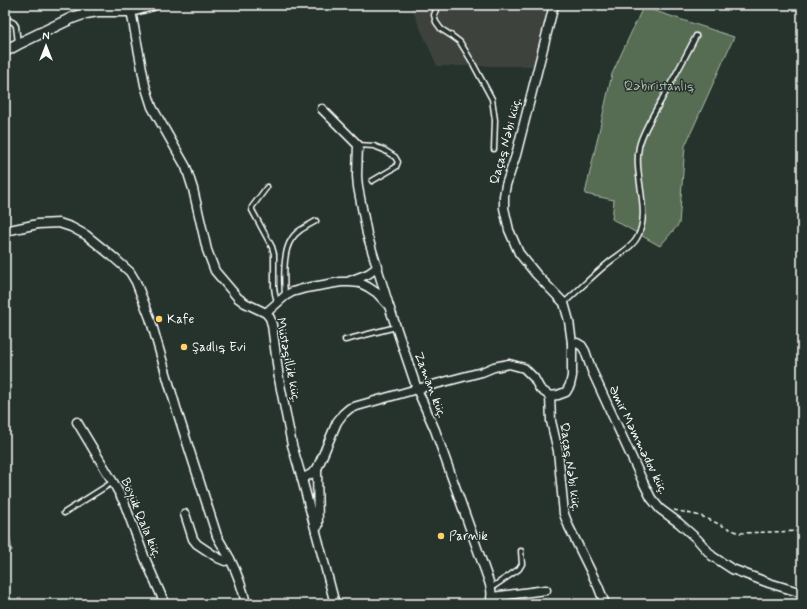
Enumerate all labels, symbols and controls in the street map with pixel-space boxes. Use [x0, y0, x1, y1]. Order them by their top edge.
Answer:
north arrow [26, 26, 66, 66]
text: N [42, 30, 50, 44]
park label: Qəbiristanlıq [624, 78, 694, 95]
street label: Qaçaq Nəbi küç. [486, 95, 526, 186]
place label: Kafe [167, 311, 195, 328]
marker: Kafe [154, 314, 164, 324]
street label: Müstəqillik küç. [271, 316, 305, 404]
place label: Şadlıq Evi [192, 339, 246, 356]
marker: Şadlıq Evi [179, 342, 189, 352]
street label: Zaman küç. [410, 350, 450, 421]
street label: Əmir Məmmədov küç. [604, 383, 672, 497]
street label: Qaçaq Nəbi küç. [555, 422, 585, 513]
street label: Böyük Qala küç. [116, 475, 166, 561]
place label: Parnik [449, 528, 488, 545]
marker: Parnik [436, 531, 446, 541]

